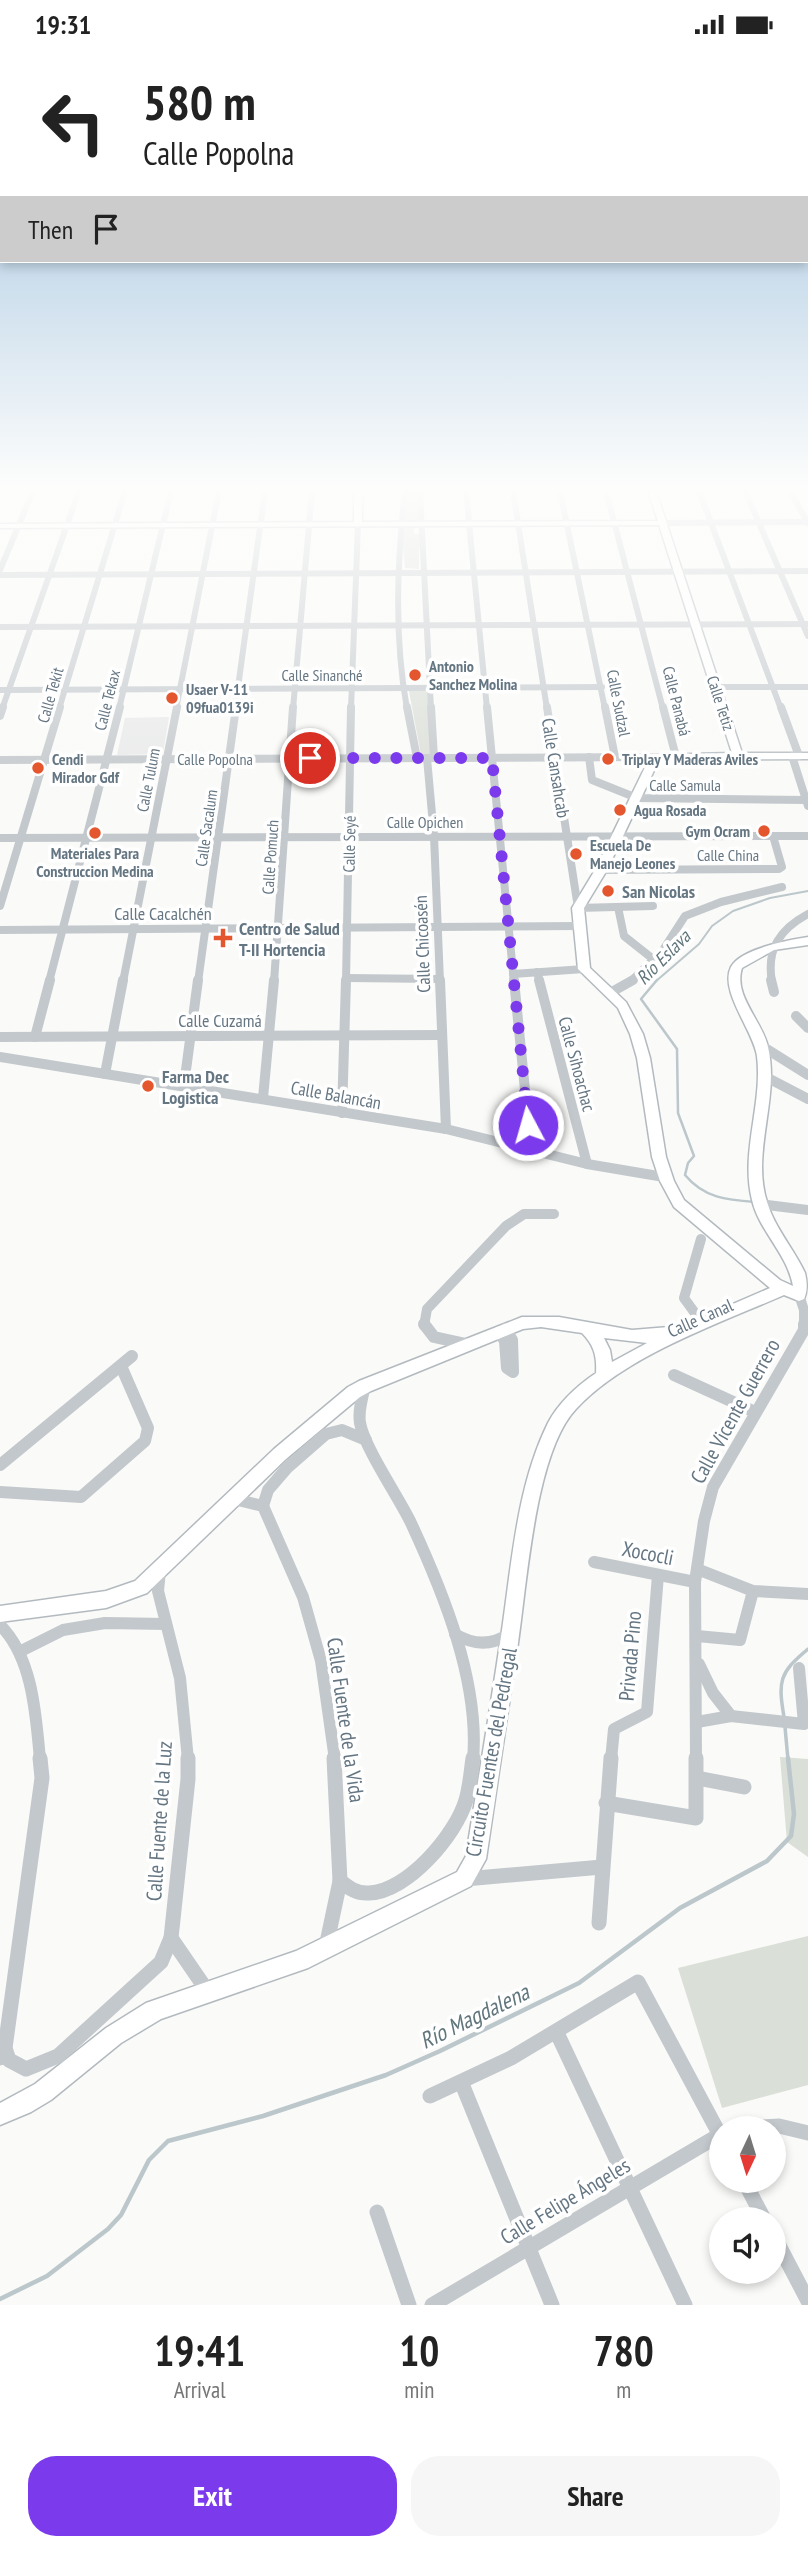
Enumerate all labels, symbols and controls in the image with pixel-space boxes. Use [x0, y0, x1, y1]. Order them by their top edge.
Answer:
text: 19:31 [35, 8, 91, 41]
text: 580 m [143, 70, 256, 134]
icon: left [28, 77, 119, 168]
text: Calle Popolna [143, 132, 294, 174]
icon: arrive [87, 210, 125, 248]
text: Then [28, 213, 73, 246]
place label: Antonio Sanchez Molina [428, 656, 518, 694]
street label: Calle Tekit [33, 664, 68, 725]
street label: Calle Panabá [659, 664, 695, 738]
street label: Calle Sinanché [281, 665, 363, 685]
street label: Calle Tekax [90, 667, 124, 732]
marker: Antonio Sanchez Molina [407, 667, 423, 683]
street label: Calle Sudzal [603, 668, 635, 738]
street label: Calle Tetiz [703, 673, 739, 733]
place label: Usaer V-11 09fua0139i [186, 679, 254, 717]
marker: Usaer V-11 09fua0139i [164, 690, 180, 706]
street label: Calle Cansahcab [537, 717, 575, 820]
pin [280, 728, 340, 788]
icon: arrive [291, 739, 329, 777]
street label: Calle Tulum [132, 746, 164, 814]
place label: Cendi Mirador Gdf [52, 749, 120, 787]
street label: Calle Popolna [177, 749, 253, 769]
place label: Triplay Y Maderas Aviles [622, 749, 759, 769]
marker: Triplay Y Maderas Aviles [600, 751, 616, 767]
marker: Cendi Mirador Gdf [30, 760, 46, 776]
street label: Calle Samula [649, 775, 721, 795]
street label: Calle Sacalum [191, 788, 221, 868]
place label: Agua Rosada [633, 800, 707, 820]
marker: Agua Rosada [612, 802, 628, 818]
street label: Calle Opichen [387, 812, 463, 832]
street label: Calle Seyé [339, 815, 359, 873]
street label: Calle Pomuch [257, 819, 283, 895]
place label: Gym Ocram [686, 821, 750, 841]
marker: Gym Ocram [756, 823, 772, 839]
marker: Materiales Para Construccion Medina [87, 825, 103, 841]
place label: Escuela De Manejo Leones [590, 835, 676, 873]
place label: Materiales Para Construccion Medina [36, 843, 154, 881]
street label: Calle China [697, 845, 759, 865]
marker: Escuela De Manejo Leones [568, 846, 584, 862]
place label: San Nicolas [622, 880, 695, 903]
marker: San Nicolas [600, 883, 616, 899]
street label: Calle Chicoasén [409, 895, 435, 993]
street label: Calle Cacalchén [114, 902, 212, 925]
place label: Centro de Salud T-II Hortencia [239, 917, 340, 961]
water label: Río Eslava [631, 924, 696, 989]
marker: Centro de Salud T-II Hortencia [213, 928, 233, 948]
street label: Calle Cuzamá [178, 1009, 262, 1032]
street label: Calle Sihoachac [553, 1014, 601, 1115]
place label: Farma Dec Logistica [162, 1065, 230, 1109]
street label: Calle Balancán [289, 1076, 383, 1114]
marker: Farma Dec Logistica [140, 1078, 156, 1094]
position arrow [491, 1088, 565, 1162]
street label: Calle Canal [664, 1293, 737, 1343]
street label: Calle Vicente Guerrero [684, 1334, 786, 1488]
street label: Xococli [620, 1535, 676, 1571]
street label: Privada Pino [613, 1610, 647, 1702]
street label: Calle Fuente de la Vida [321, 1636, 371, 1804]
street label: Circuito Fuentes del Pedregal [459, 1645, 523, 1859]
street label: Calle Fuente de la Luz [140, 1740, 178, 1902]
water label: Río Magdalena [415, 1976, 535, 2055]
north arrow [709, 2116, 786, 2193]
map controls [709, 2116, 786, 2284]
street label: Calle Felipe Ángeles [495, 2152, 635, 2250]
button: sound [709, 2207, 786, 2284]
text: 19:41 [154, 2323, 245, 2378]
text: 10 [399, 2323, 439, 2378]
text: 780 [594, 2323, 654, 2378]
text: Arrival [174, 2375, 226, 2404]
text: min [404, 2375, 434, 2404]
text: m [616, 2375, 631, 2404]
button: Exit [28, 2456, 397, 2536]
button: Share [411, 2456, 780, 2536]

